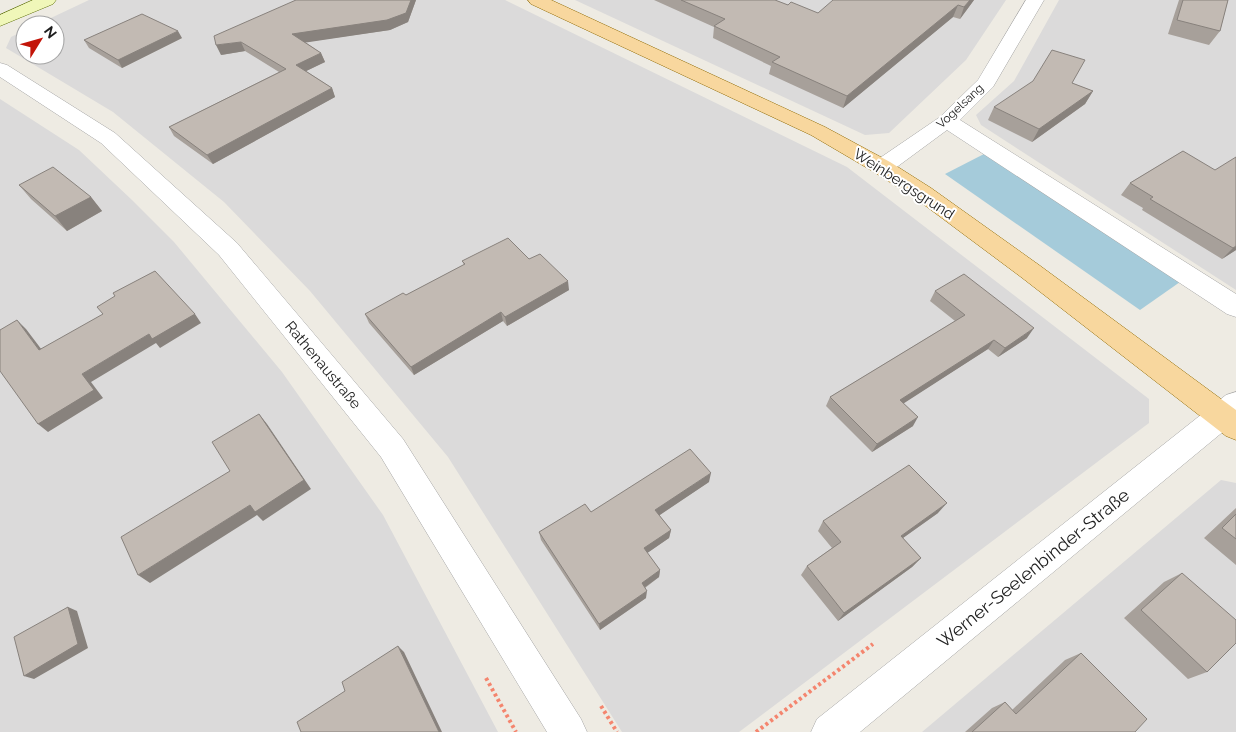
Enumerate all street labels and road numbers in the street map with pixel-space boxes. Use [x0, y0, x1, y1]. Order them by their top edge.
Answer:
street label: Vogelsang [934, 81, 986, 131]
street label: Weinbergsgrund [850, 145, 958, 223]
street label: Rathenaustraße [281, 317, 365, 413]
street label: Werner-Seelenbinder-Straße [933, 484, 1133, 652]

